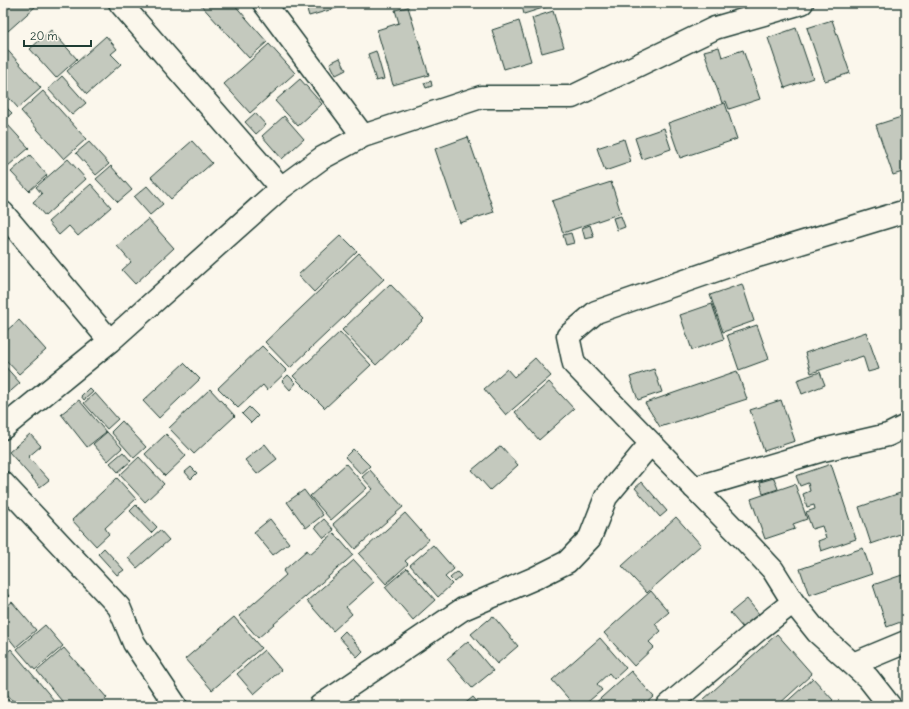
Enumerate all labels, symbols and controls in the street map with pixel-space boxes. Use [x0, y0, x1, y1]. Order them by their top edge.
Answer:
scale bar [24, 22, 91, 48]
text: 20 m [30, 28, 58, 43]

